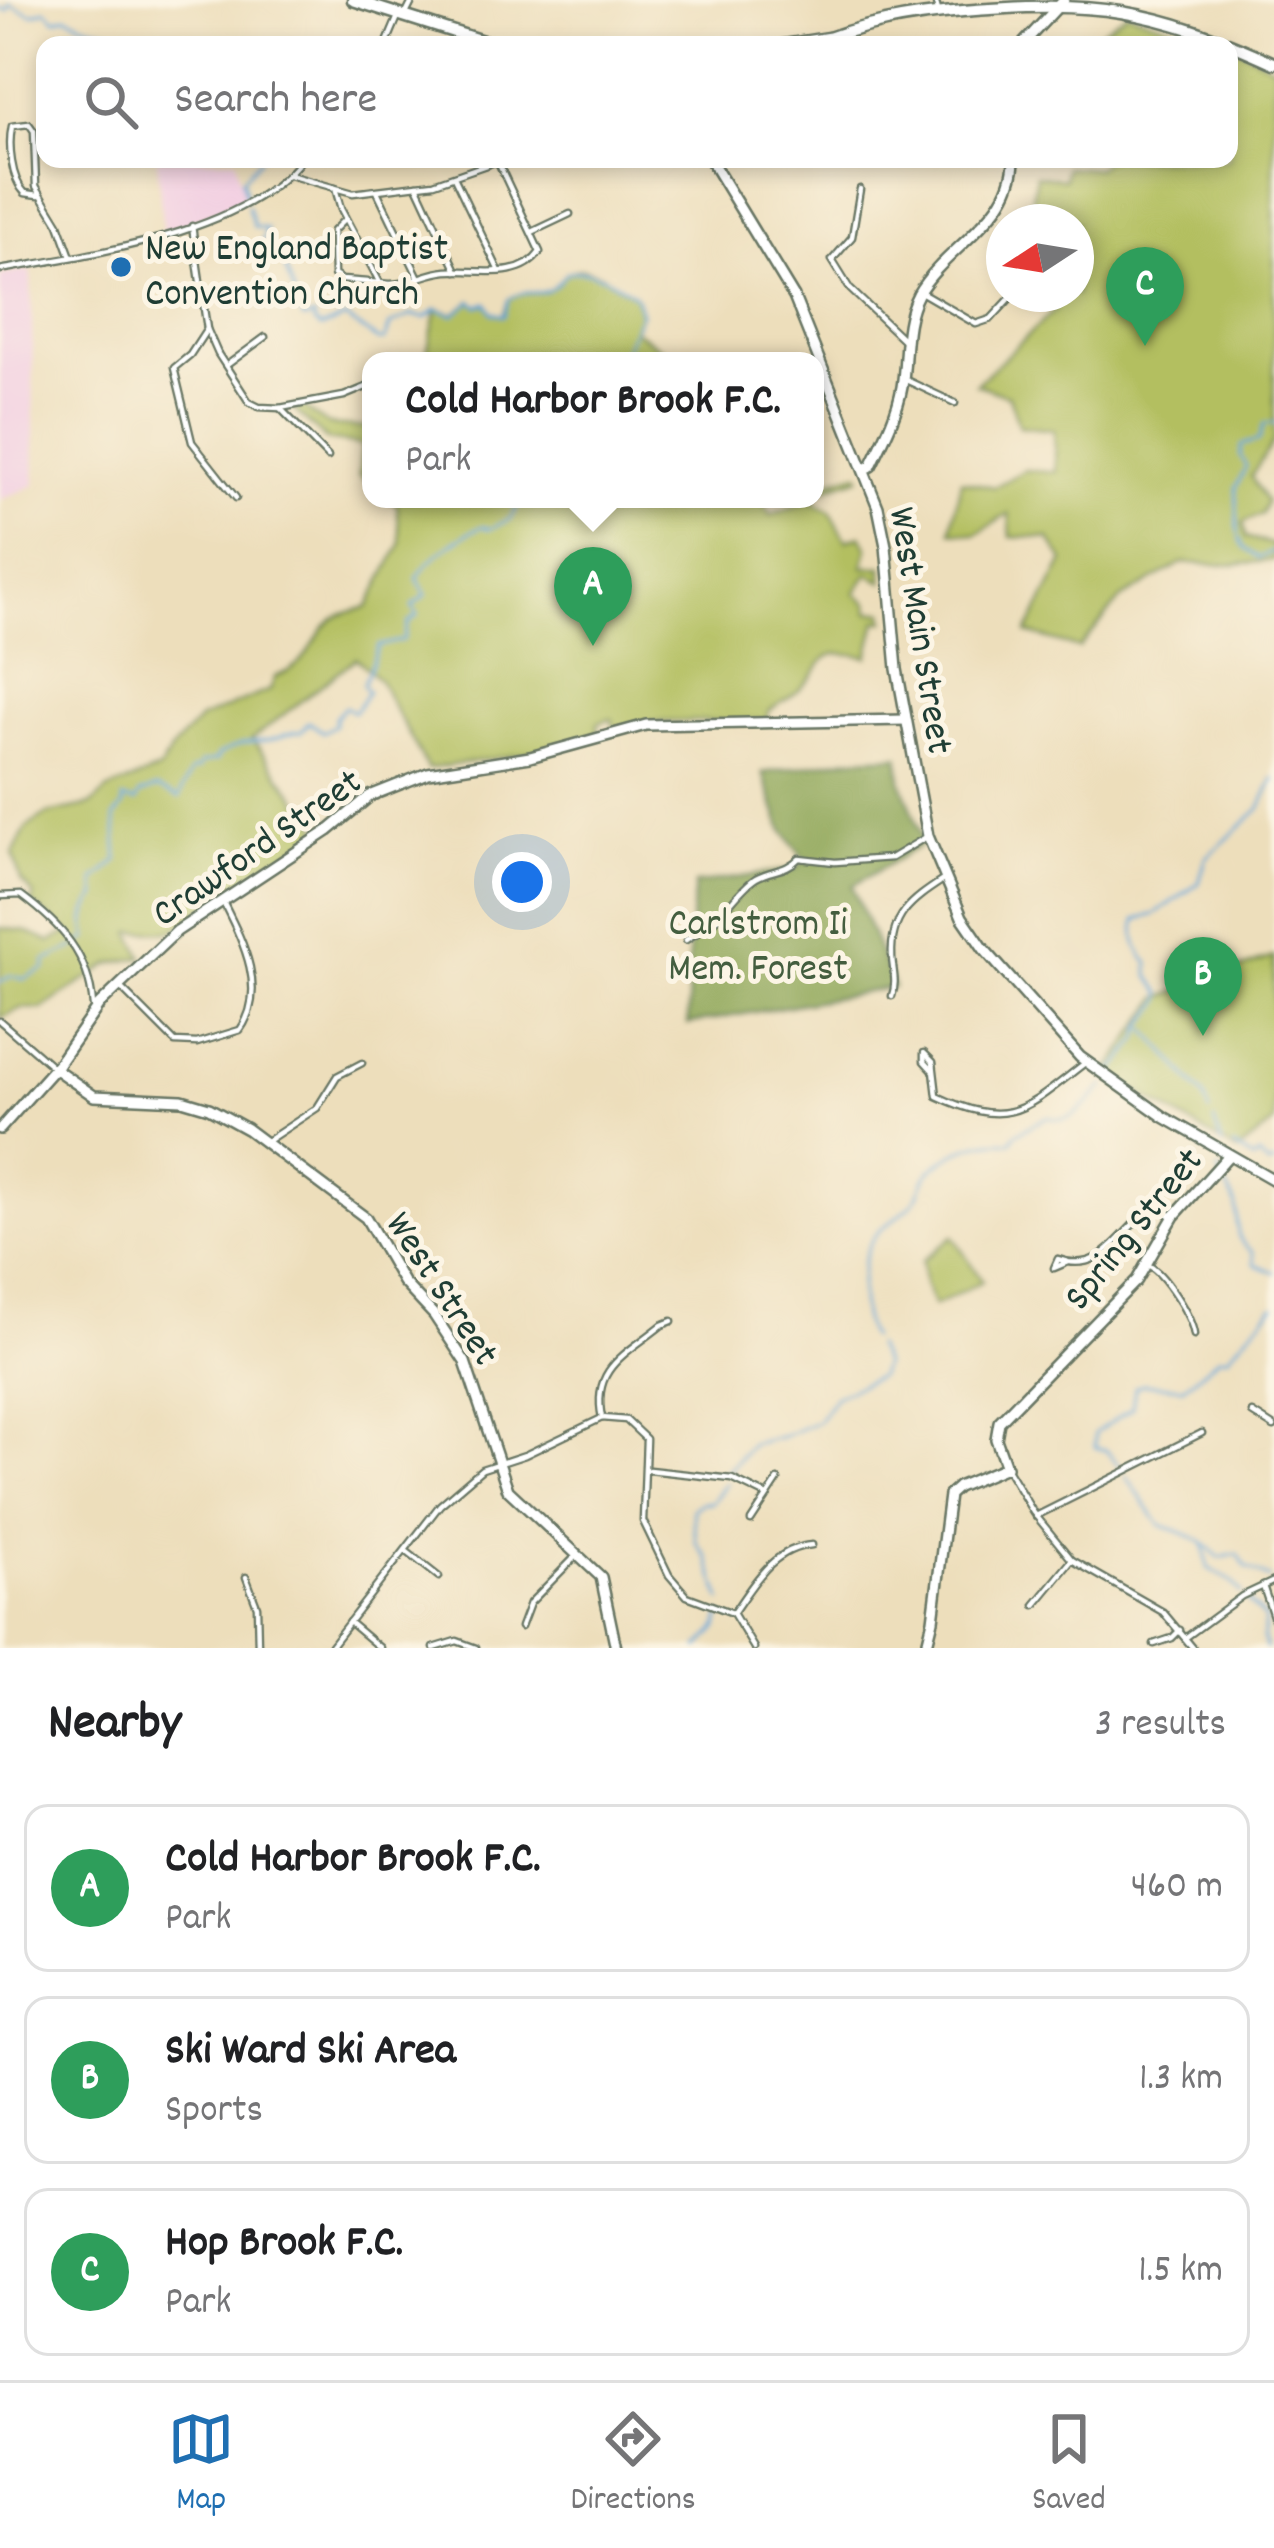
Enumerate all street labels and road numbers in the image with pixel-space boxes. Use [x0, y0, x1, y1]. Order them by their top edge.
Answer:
street label: West Main Street [871, 504, 964, 758]
street label: Crawford Street [143, 758, 375, 943]
street label: Spring Street [1053, 1138, 1219, 1324]
street label: West Street [369, 1203, 510, 1379]

